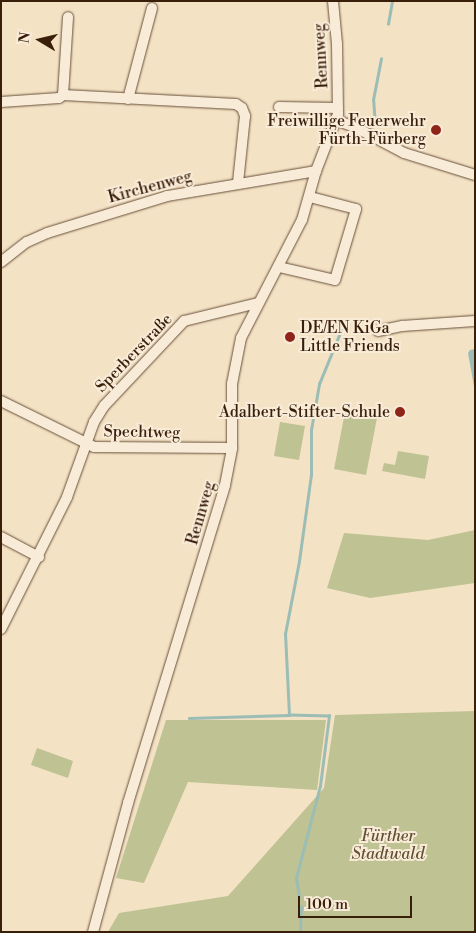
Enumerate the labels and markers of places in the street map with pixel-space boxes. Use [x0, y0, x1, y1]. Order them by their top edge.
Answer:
place label: Freiwillige Feuerwehr Fürth-Fürberg [267, 111, 426, 149]
marker: Freiwillige Feuerwehr Fürth-Fürberg [430, 124, 442, 136]
place label: DE/EN KiGa Little Friends [300, 318, 400, 356]
marker: DE/EN KiGa Little Friends [284, 331, 296, 343]
place label: Adalbert-Stifter-Schule [219, 402, 390, 422]
marker: Adalbert-Stifter-Schule [394, 406, 406, 418]

